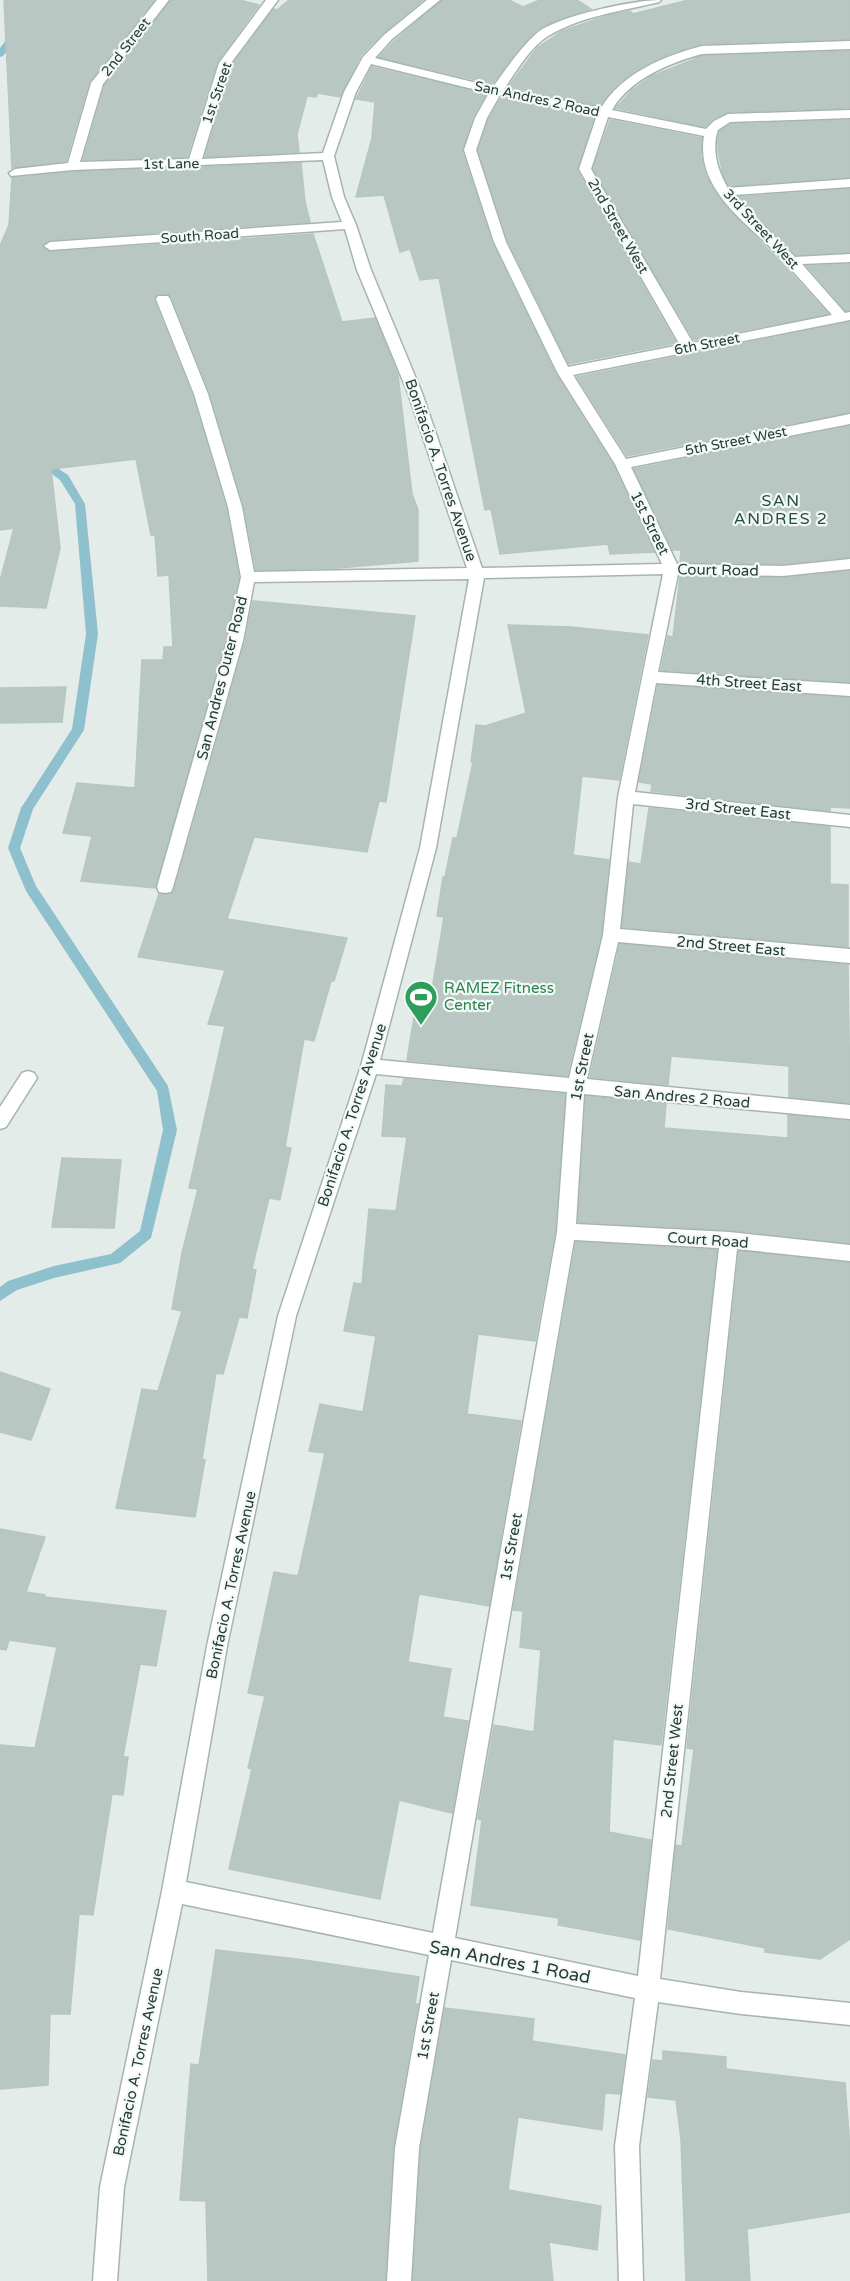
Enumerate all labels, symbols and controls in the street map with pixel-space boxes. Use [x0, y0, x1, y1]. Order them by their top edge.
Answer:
street label: 2nd Street [98, 14, 155, 80]
street label: 1st Street [198, 59, 236, 126]
street label: San Andres 2 Road [473, 77, 601, 121]
street label: 1st Lane [142, 155, 200, 173]
street label: 2nd Street West [584, 175, 652, 277]
street label: 3rd Street West [719, 185, 803, 273]
street label: South Road [160, 225, 240, 247]
street label: 6th Street [673, 329, 742, 359]
street label: Bonifacio A. Torres Avenue [401, 376, 481, 564]
street label: 5th Street West [684, 423, 789, 459]
street label: 1st Street [627, 488, 673, 558]
district label: SAN ANDRES 2 [734, 491, 828, 529]
street label: Court Road [677, 560, 759, 580]
street label: San Andres Outer Road [193, 594, 251, 762]
street label: 4th Street East [696, 670, 803, 696]
street label: 3rd Street East [684, 795, 792, 824]
street label: 2nd Street East [676, 932, 787, 960]
sports icon: RAMEZ Fitness Center [403, 979, 439, 1026]
place label: RAMEZ Fitness Center [444, 979, 554, 1014]
street label: Bonifacio A. Torres Avenue [314, 1021, 390, 1209]
street label: 1st Street [567, 1031, 597, 1103]
street label: San Andres 2 Road [613, 1082, 751, 1112]
street label: Court Road [667, 1228, 749, 1252]
street label: Bonifacio A. Torres Avenue [202, 1489, 260, 1681]
street label: 1st Street [496, 1511, 526, 1583]
street label: 2nd Street West [657, 1703, 687, 1819]
street label: San Andres 1 Road [427, 1936, 593, 1988]
street label: Bonifacio A. Torres Avenue [109, 1966, 167, 2158]
street label: 1st Street [413, 1990, 443, 2062]

